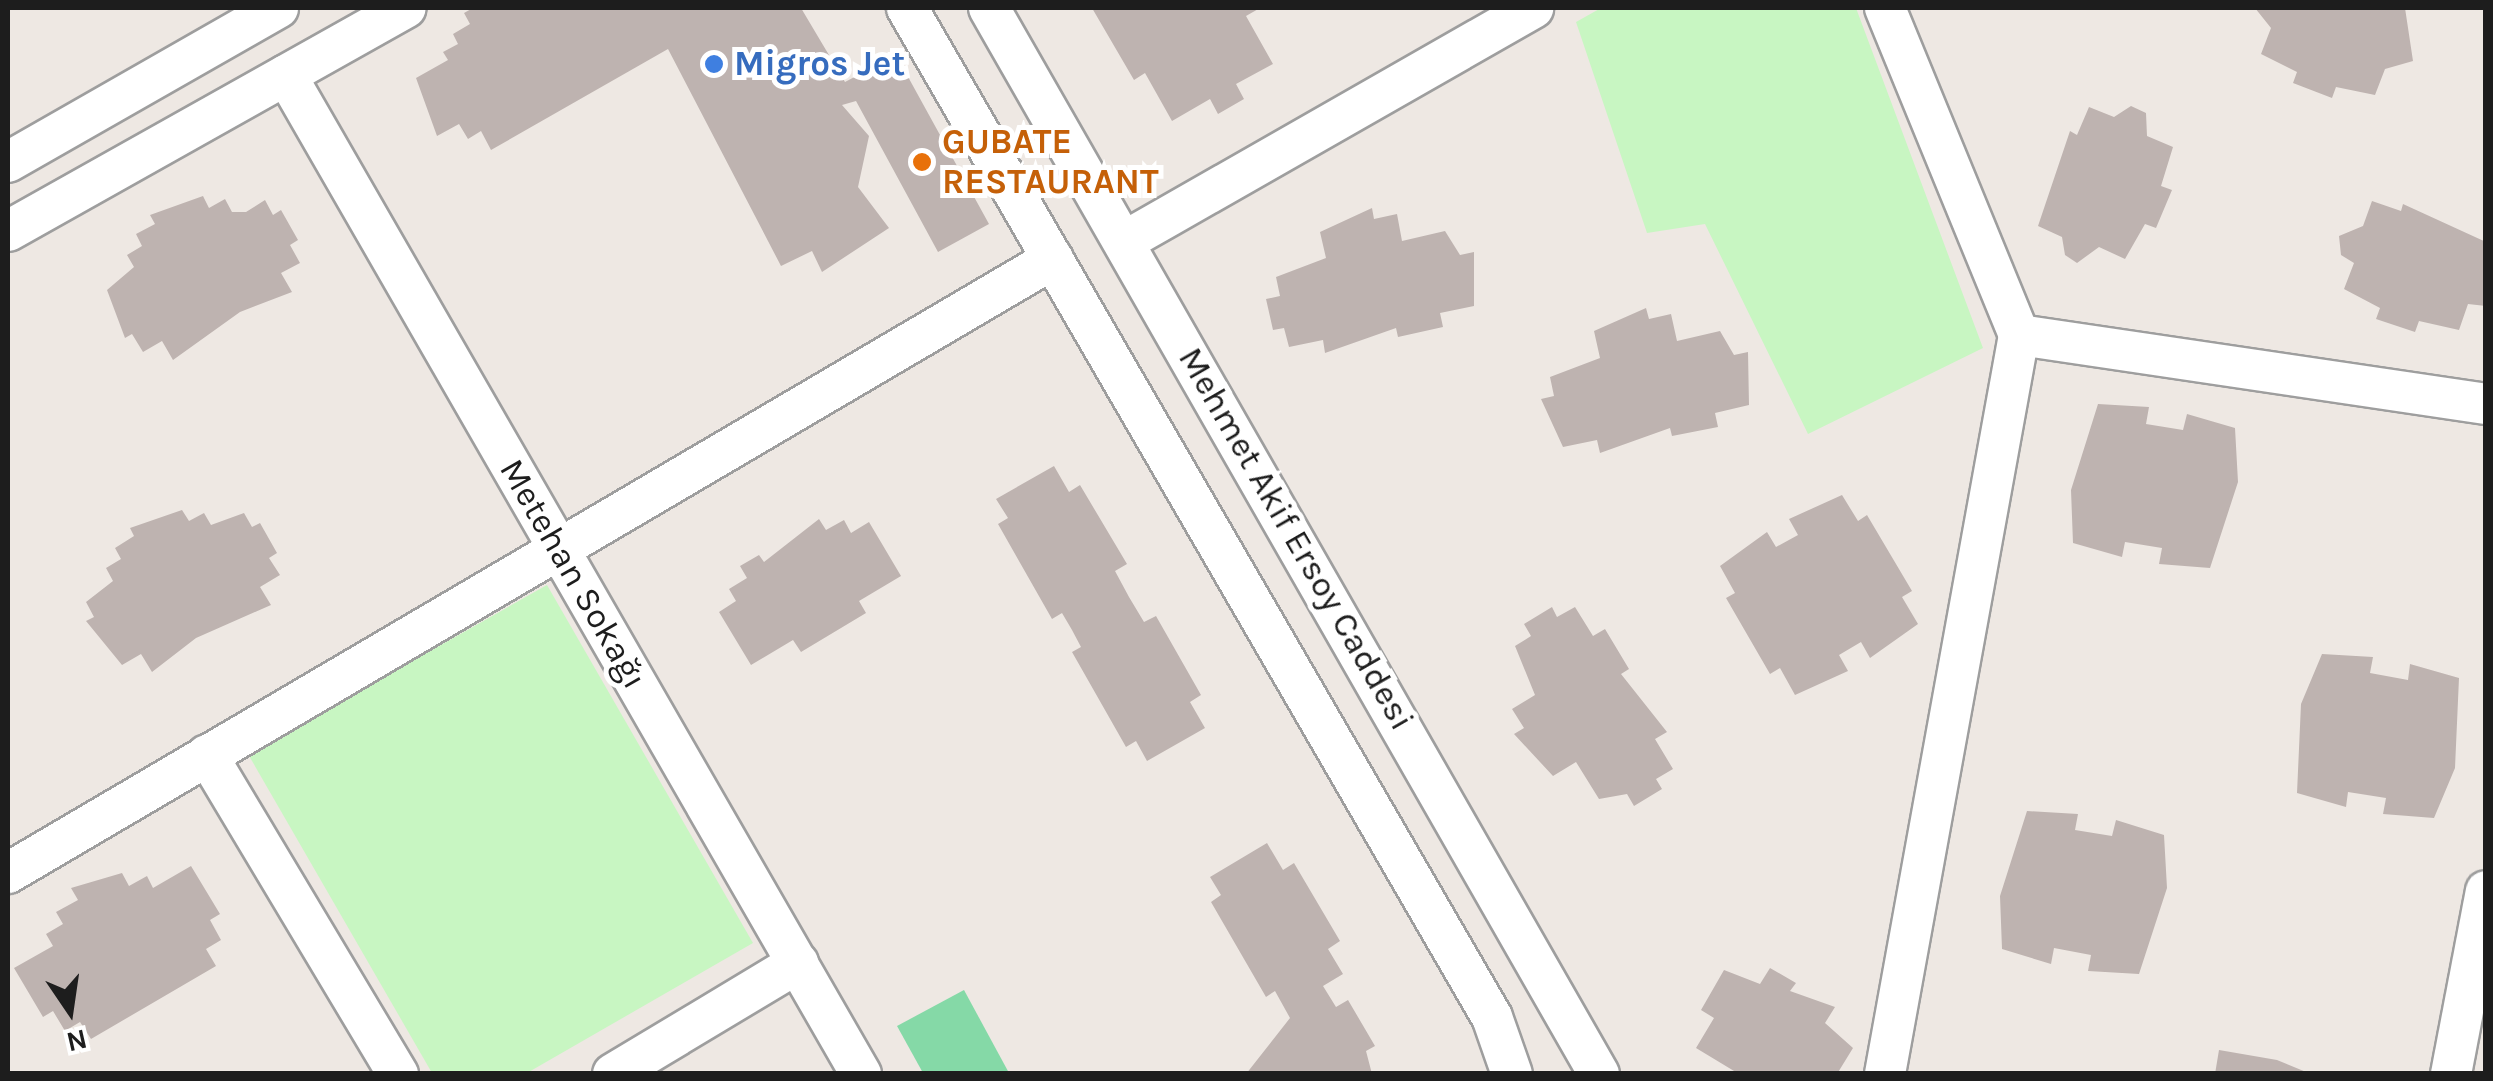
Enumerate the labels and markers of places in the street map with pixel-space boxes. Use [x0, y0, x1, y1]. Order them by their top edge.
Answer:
place label: Migros Jet [734, 43, 905, 85]
marker: Migros Jet [703, 53, 725, 75]
place label: GUBATE RESTAURANT [942, 121, 1159, 203]
marker: GUBATE RESTAURANT [911, 151, 933, 173]

